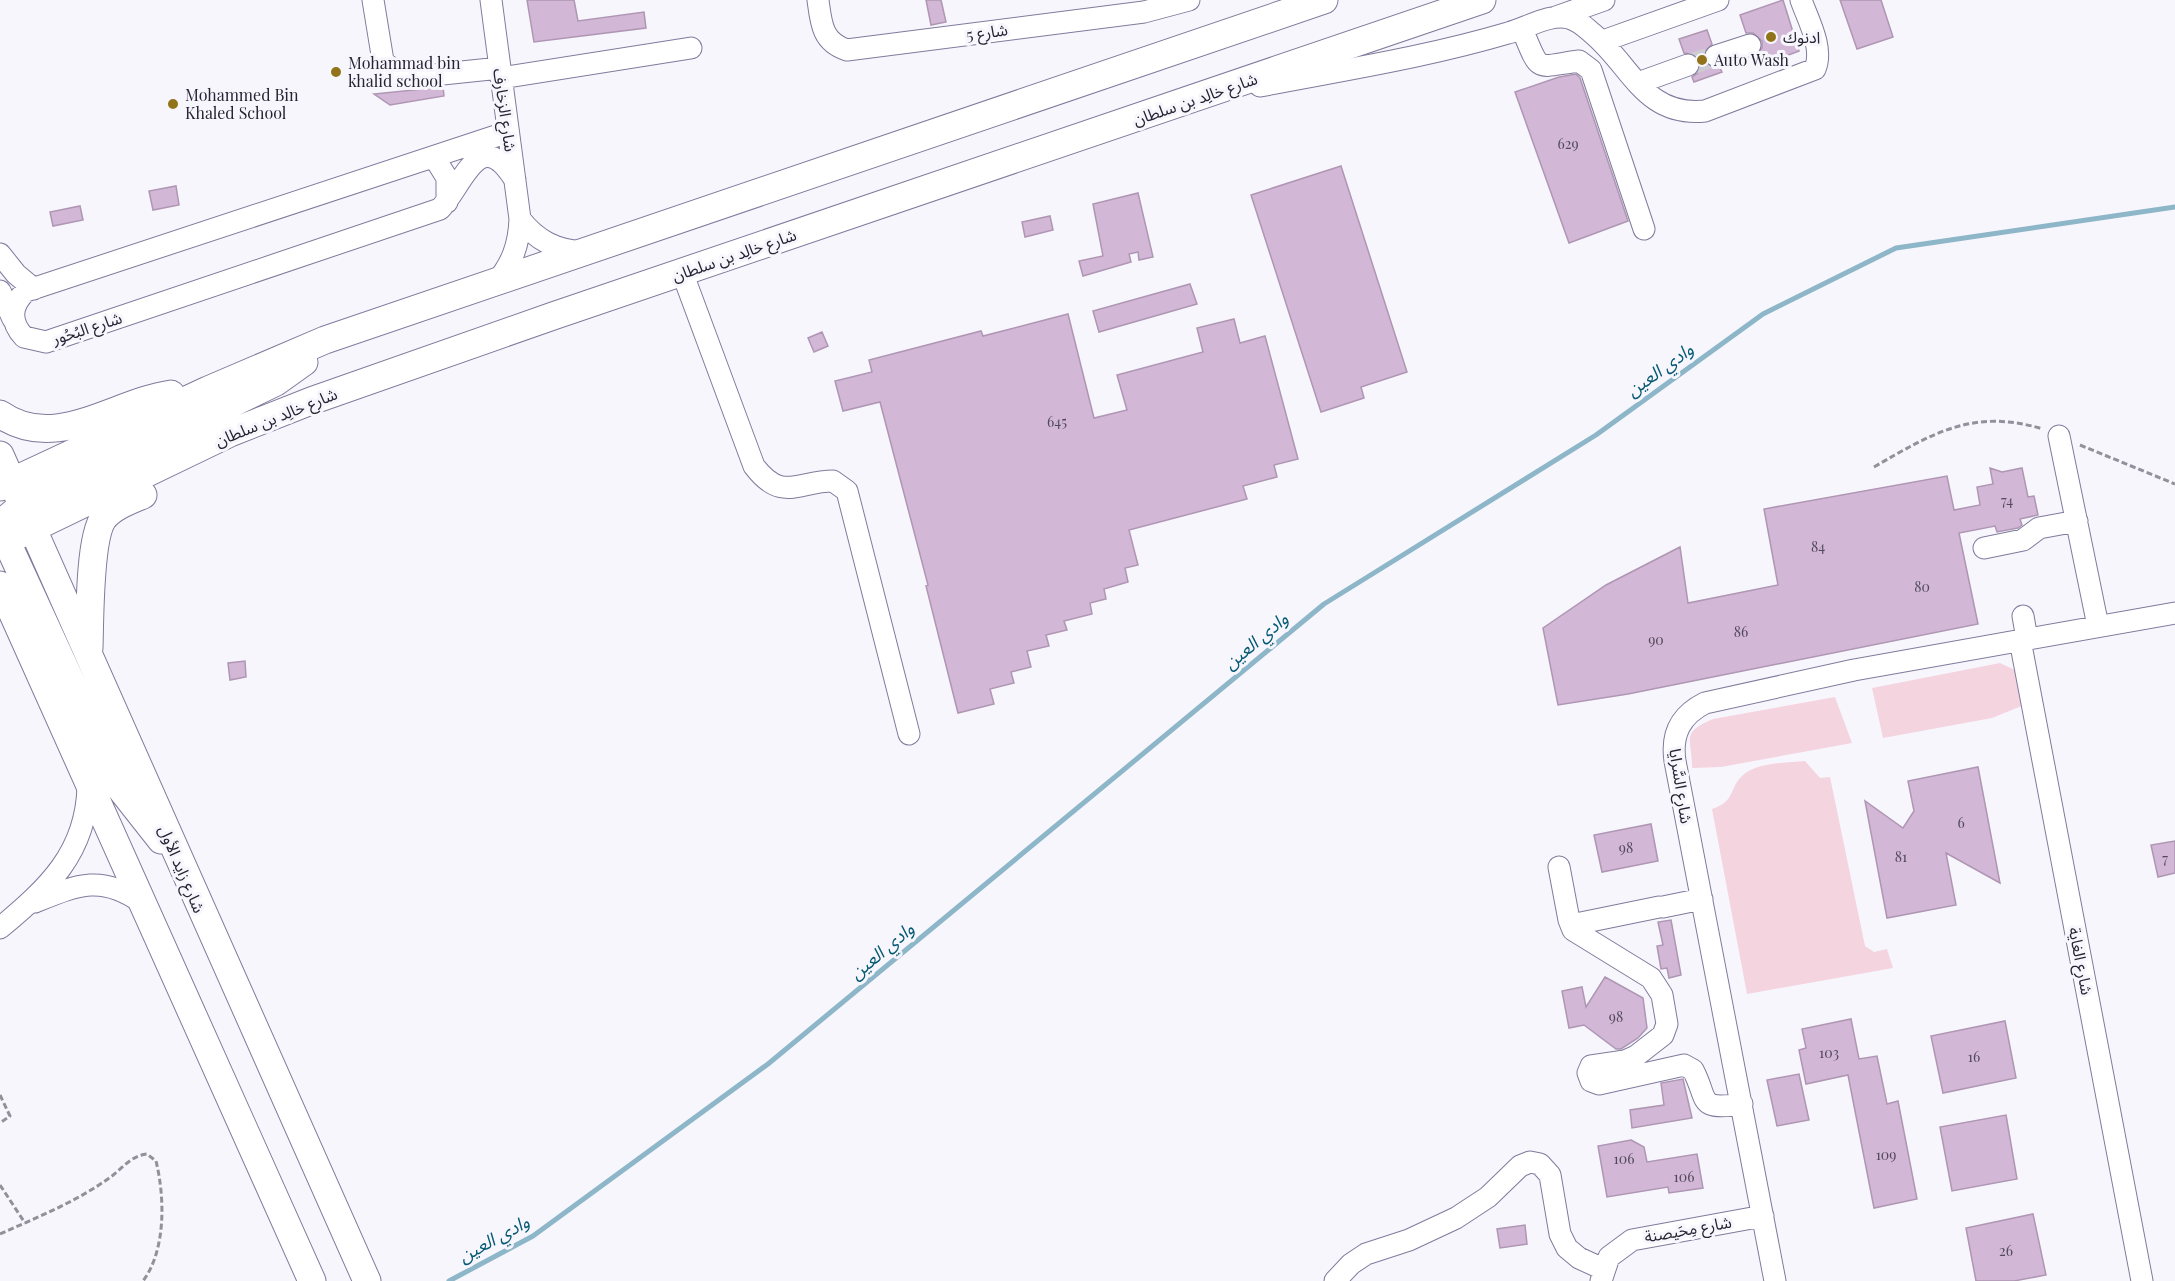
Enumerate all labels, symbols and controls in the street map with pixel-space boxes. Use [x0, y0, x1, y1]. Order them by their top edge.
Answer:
street label: شارع 5 [965, 18, 1010, 48]
place label: ادنوك [1783, 26, 1820, 47]
marker: ادنوك [1764, 30, 1778, 44]
place label: Auto Wash [1713, 49, 1790, 70]
place label: Mohammad bin khalid school [348, 52, 461, 91]
marker: Auto Wash [1695, 53, 1709, 67]
marker: Mohammad bin khalid school [329, 65, 343, 79]
street label: شارع الزخارف [486, 67, 522, 153]
street label: شارع خالِد بن سلطان [1130, 67, 1261, 132]
place label: Mohammed Bin Khaled School [185, 84, 299, 123]
marker: Mohammed Bin Khaled School [166, 97, 180, 111]
house number: 629 [1557, 134, 1579, 153]
street label: شارع خالِد بن سلطان [669, 223, 800, 288]
street label: شارع البُحُور [48, 306, 125, 352]
water label: وادي العين [1621, 337, 1700, 404]
street label: شارع خالِد بن سلطان [212, 382, 341, 453]
house number: 645 [1047, 412, 1067, 431]
house number: 74 [2001, 491, 2013, 510]
house number: 84 [1811, 537, 1825, 556]
house number: 80 [1914, 577, 1930, 596]
water label: وادي العين [1218, 606, 1295, 677]
house number: 86 [1734, 622, 1748, 641]
house number: 90 [1648, 630, 1664, 649]
street label: شارع السَّرايا [1662, 747, 1698, 826]
house number: 6 [1957, 813, 1965, 832]
street label: شارع زايد الأول [152, 822, 210, 917]
house number: 98 [1619, 838, 1633, 857]
house number: 81 [1895, 847, 1907, 866]
house number: 7 [2162, 849, 2168, 868]
water label: وادي العين [844, 916, 921, 987]
street label: شارع الغاية [2062, 925, 2098, 997]
house number: 98 [1609, 1007, 1623, 1026]
house number: 103 [1819, 1043, 1839, 1062]
house number: 16 [1968, 1047, 1980, 1066]
house number: 109 [1876, 1145, 1896, 1164]
house number: 106 [1614, 1149, 1634, 1168]
house number: 106 [1674, 1167, 1694, 1186]
water label: وادي العين [454, 1209, 535, 1270]
street label: شارع مِحَيصنة [1643, 1211, 1734, 1249]
house number: 26 [1999, 1241, 2013, 1260]

